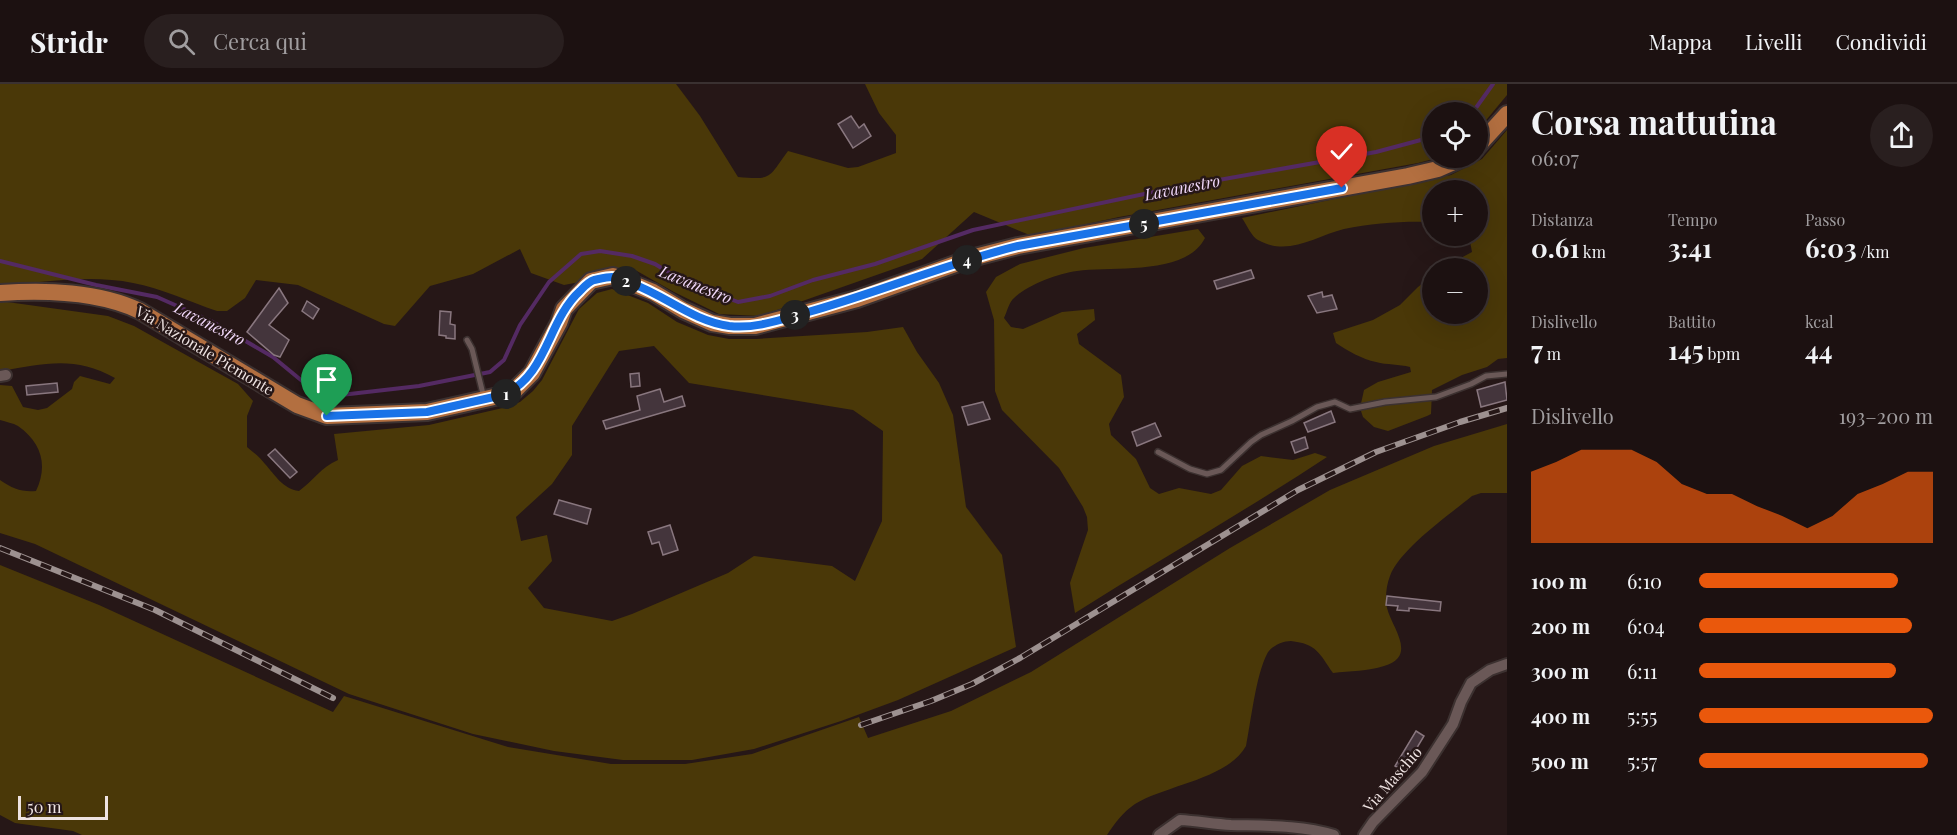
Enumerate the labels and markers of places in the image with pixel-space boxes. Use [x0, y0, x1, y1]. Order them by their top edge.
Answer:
pin [1316, 126, 1367, 188]
pin: 5 [1129, 209, 1159, 239]
pin: 4 [952, 245, 982, 275]
pin: 2 [611, 266, 641, 296]
pin: 3 [780, 300, 810, 330]
pin [301, 354, 352, 416]
pin: 1 [491, 379, 521, 409]

